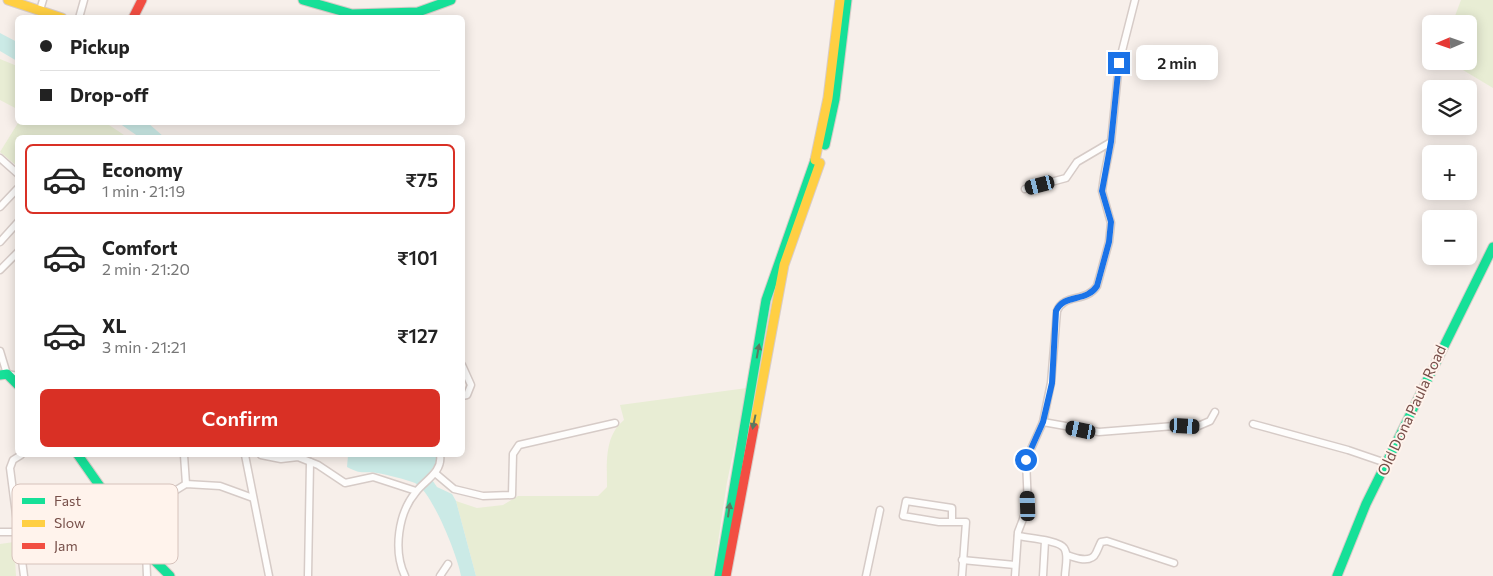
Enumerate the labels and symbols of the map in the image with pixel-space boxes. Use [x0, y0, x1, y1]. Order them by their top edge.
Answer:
north arrow [1422, 15, 1478, 70]
callout: 2 min [1136, 46, 1219, 80]
route end [1108, 52, 1130, 74]
car [1023, 174, 1056, 196]
one-way arrow [754, 342, 762, 358]
street label: Old Dona Paula Road [1373, 342, 1449, 478]
one-way arrow [750, 415, 758, 431]
car [1169, 418, 1200, 434]
car [1064, 420, 1097, 440]
route start [1015, 449, 1037, 471]
legend [12, 484, 178, 564]
car [1019, 491, 1036, 521]
text: Fast [54, 492, 81, 509]
one-way arrow [725, 502, 733, 518]
text: Slow [54, 514, 85, 531]
text: Jam [54, 537, 78, 554]

